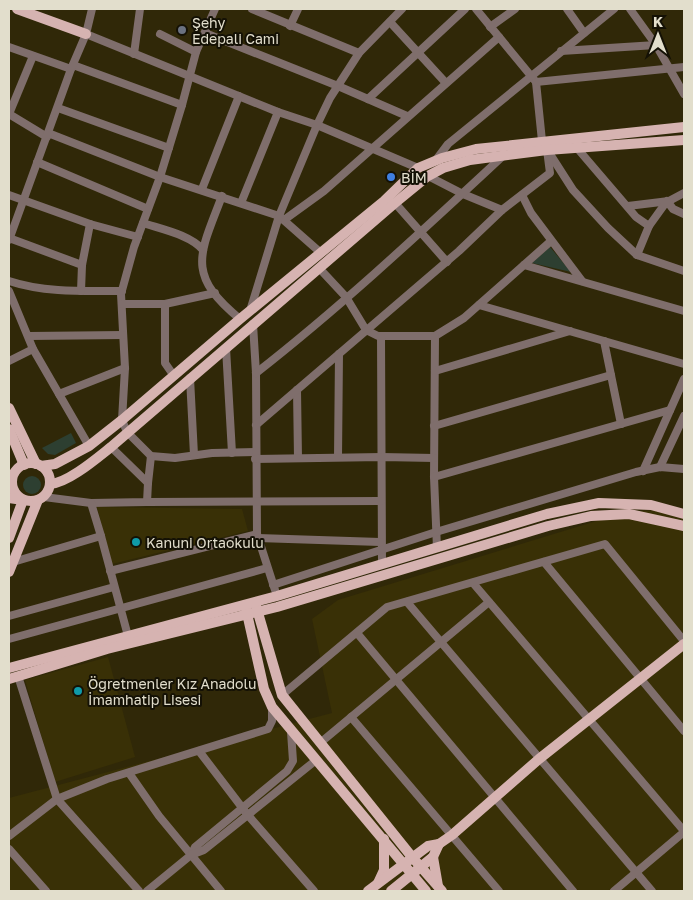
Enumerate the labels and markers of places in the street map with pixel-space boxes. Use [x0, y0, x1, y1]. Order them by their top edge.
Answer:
place label: Şehy Edepali Cami [192, 14, 279, 47]
marker: Şehy Edepali Cami [176, 24, 188, 36]
place label: BİM [401, 169, 427, 186]
marker: BİM [385, 171, 397, 183]
place label: Kanuni Ortaokulu [146, 534, 264, 551]
marker: Kanuni Ortaokulu [130, 536, 142, 548]
place label: Öğretmenler Kız Anadolu İmamhatip Lisesi [88, 675, 256, 708]
marker: Öğretmenler Kız Anadolu İmamhatip Lisesi [72, 685, 84, 697]

